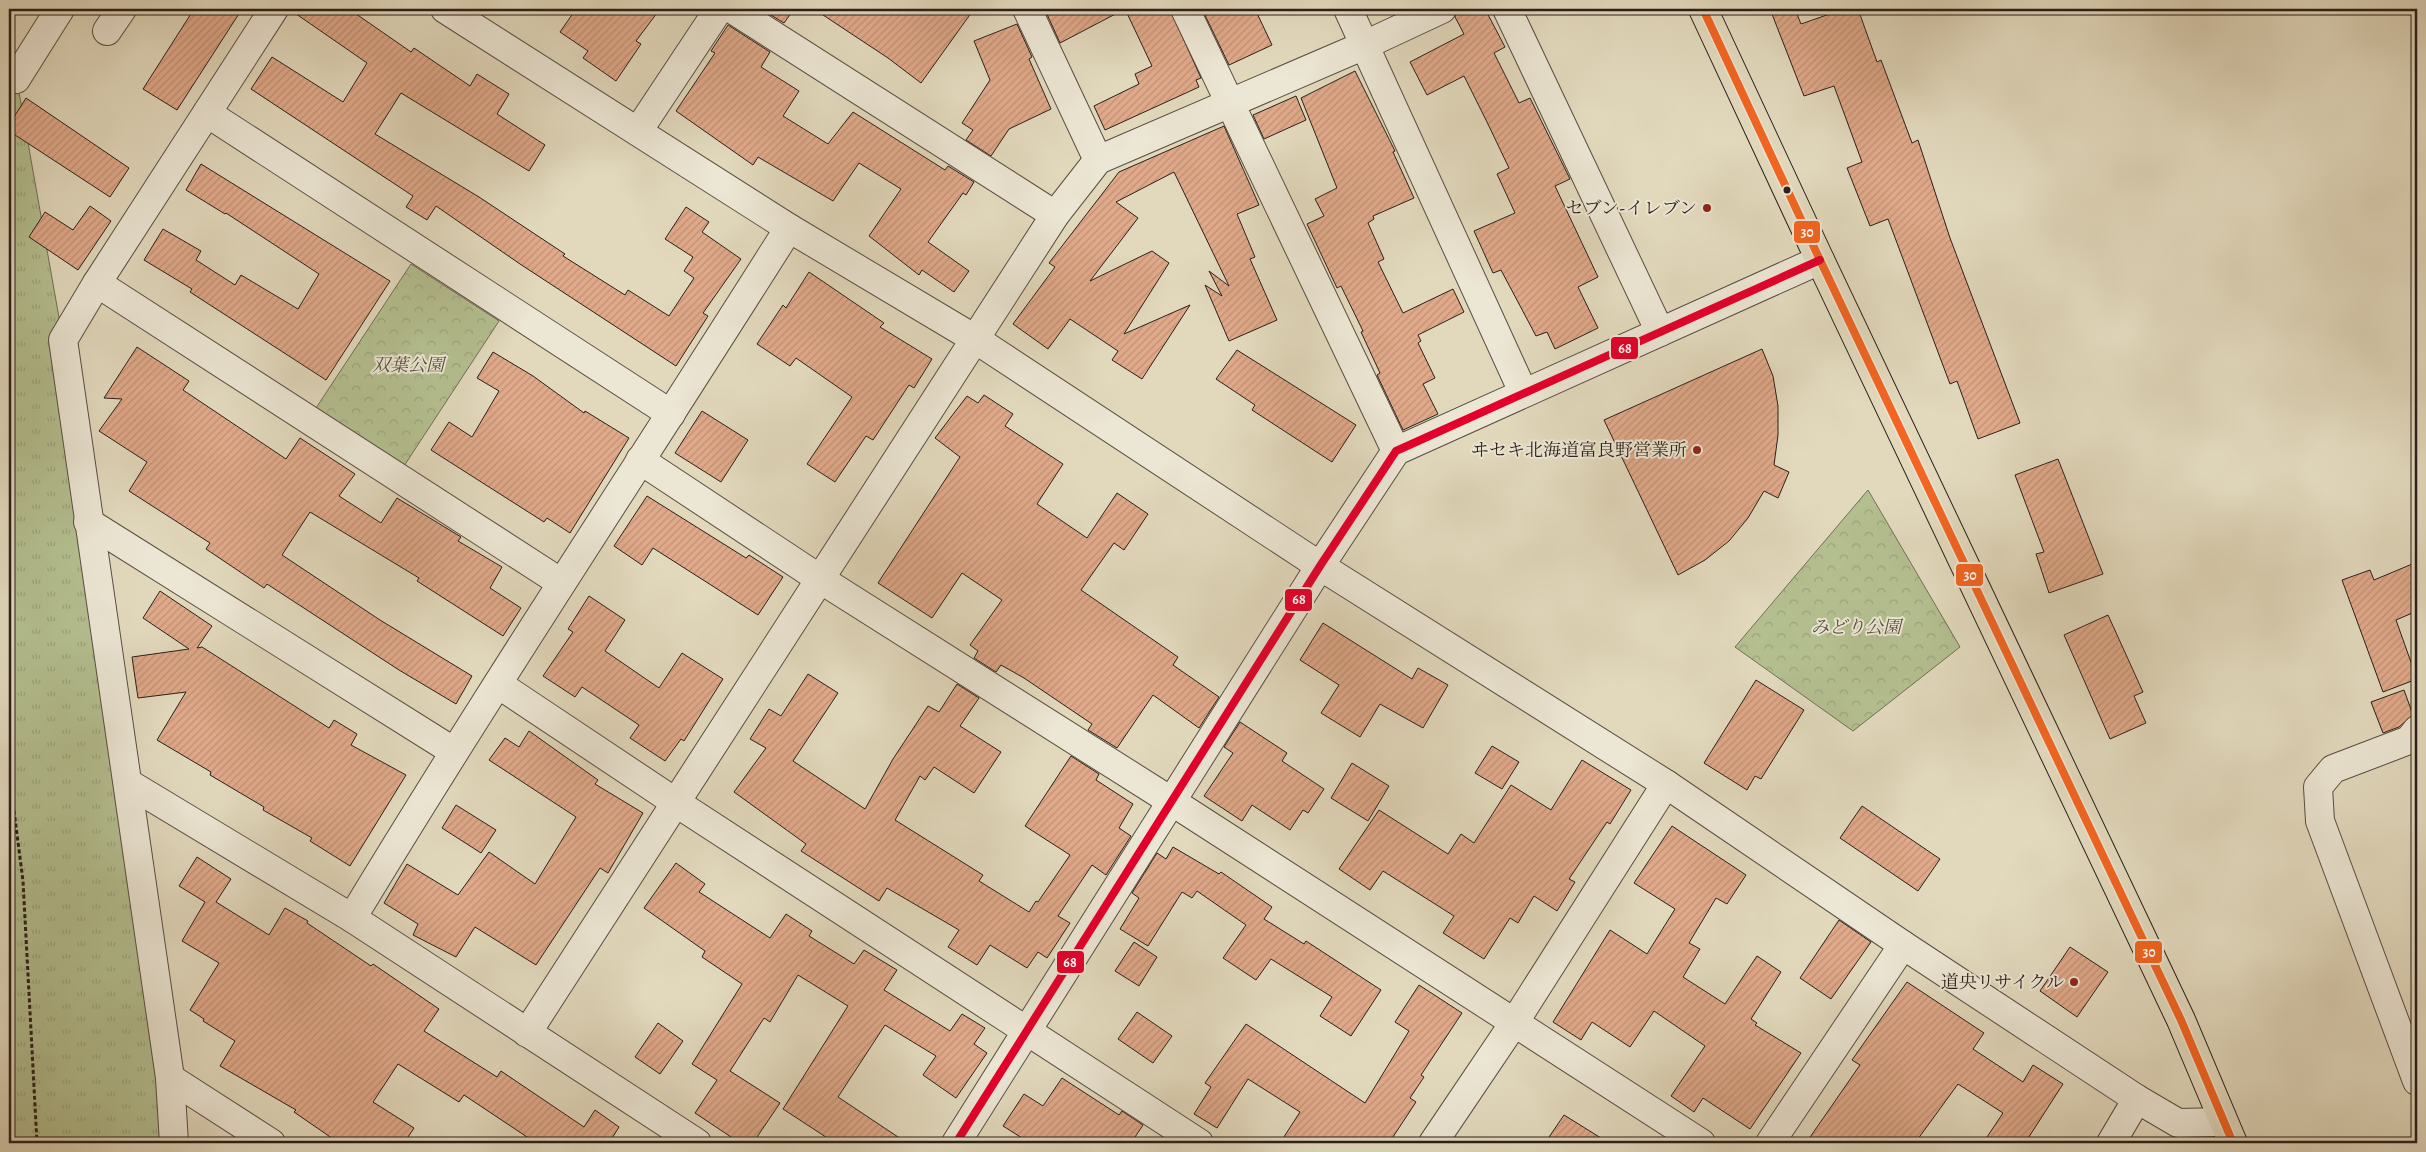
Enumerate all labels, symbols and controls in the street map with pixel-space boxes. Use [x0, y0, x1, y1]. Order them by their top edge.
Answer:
unlabelled marker [1782, 185, 1792, 195]
place label: セブン-イレブン [1566, 196, 1697, 220]
marker: セブン-イレブン [1701, 202, 1713, 214]
line badge: 30 [1793, 220, 1821, 244]
text: 30 [1800, 223, 1814, 242]
line badge: 68 [1610, 336, 1639, 360]
text: 68 [1618, 339, 1632, 358]
park label: 双葉公園 [372, 353, 447, 377]
place label: ヰセキ北海道富良野営業所 [1471, 438, 1687, 462]
marker: ヰセキ北海道富良野営業所 [1691, 444, 1703, 456]
line badge: 30 [1955, 563, 1984, 587]
text: 30 [1963, 566, 1977, 585]
line badge: 68 [1284, 588, 1313, 612]
text: 68 [1292, 590, 1306, 609]
park label: みどり公園 [1811, 615, 1904, 639]
line badge: 30 [2134, 940, 2163, 964]
text: 30 [2142, 943, 2156, 962]
line badge: 68 [1056, 950, 1085, 974]
text: 68 [1063, 953, 1077, 972]
place label: 道央リサイクル [1941, 970, 2064, 994]
marker: 道央リサイクル [2068, 976, 2080, 988]

